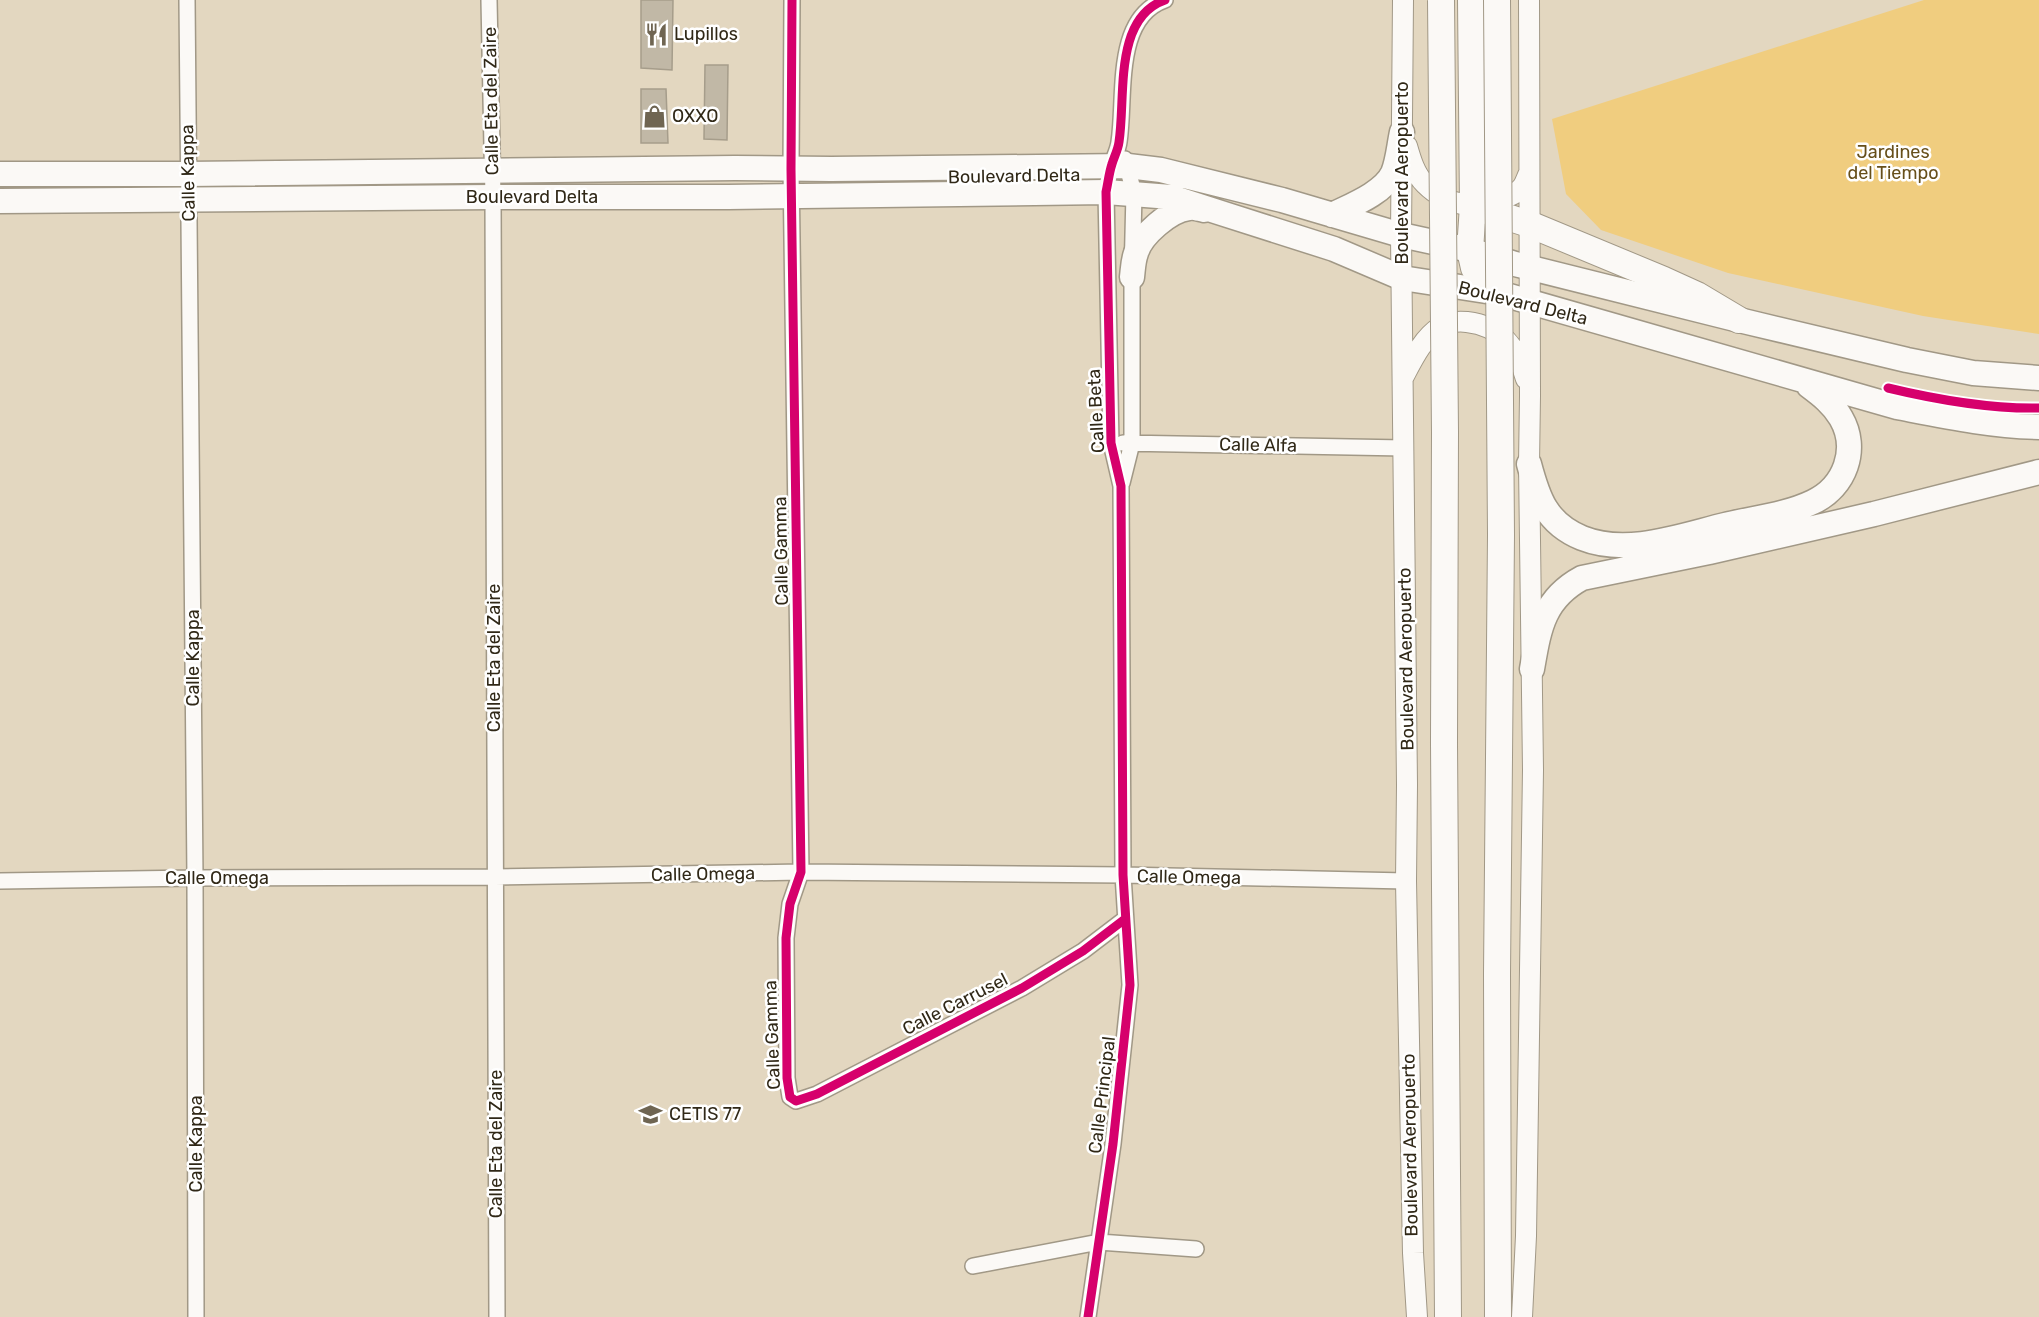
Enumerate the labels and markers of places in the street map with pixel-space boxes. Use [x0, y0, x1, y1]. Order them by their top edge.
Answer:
restaurant icon: Lupillos [643, 21, 669, 47]
place label: Lupillos [674, 23, 738, 45]
shop icon: OXXO [641, 103, 667, 129]
place label: OXXO [672, 105, 718, 127]
school or university icon: CETIS 77 [638, 1101, 664, 1127]
place label: CETIS 77 [669, 1103, 741, 1125]

